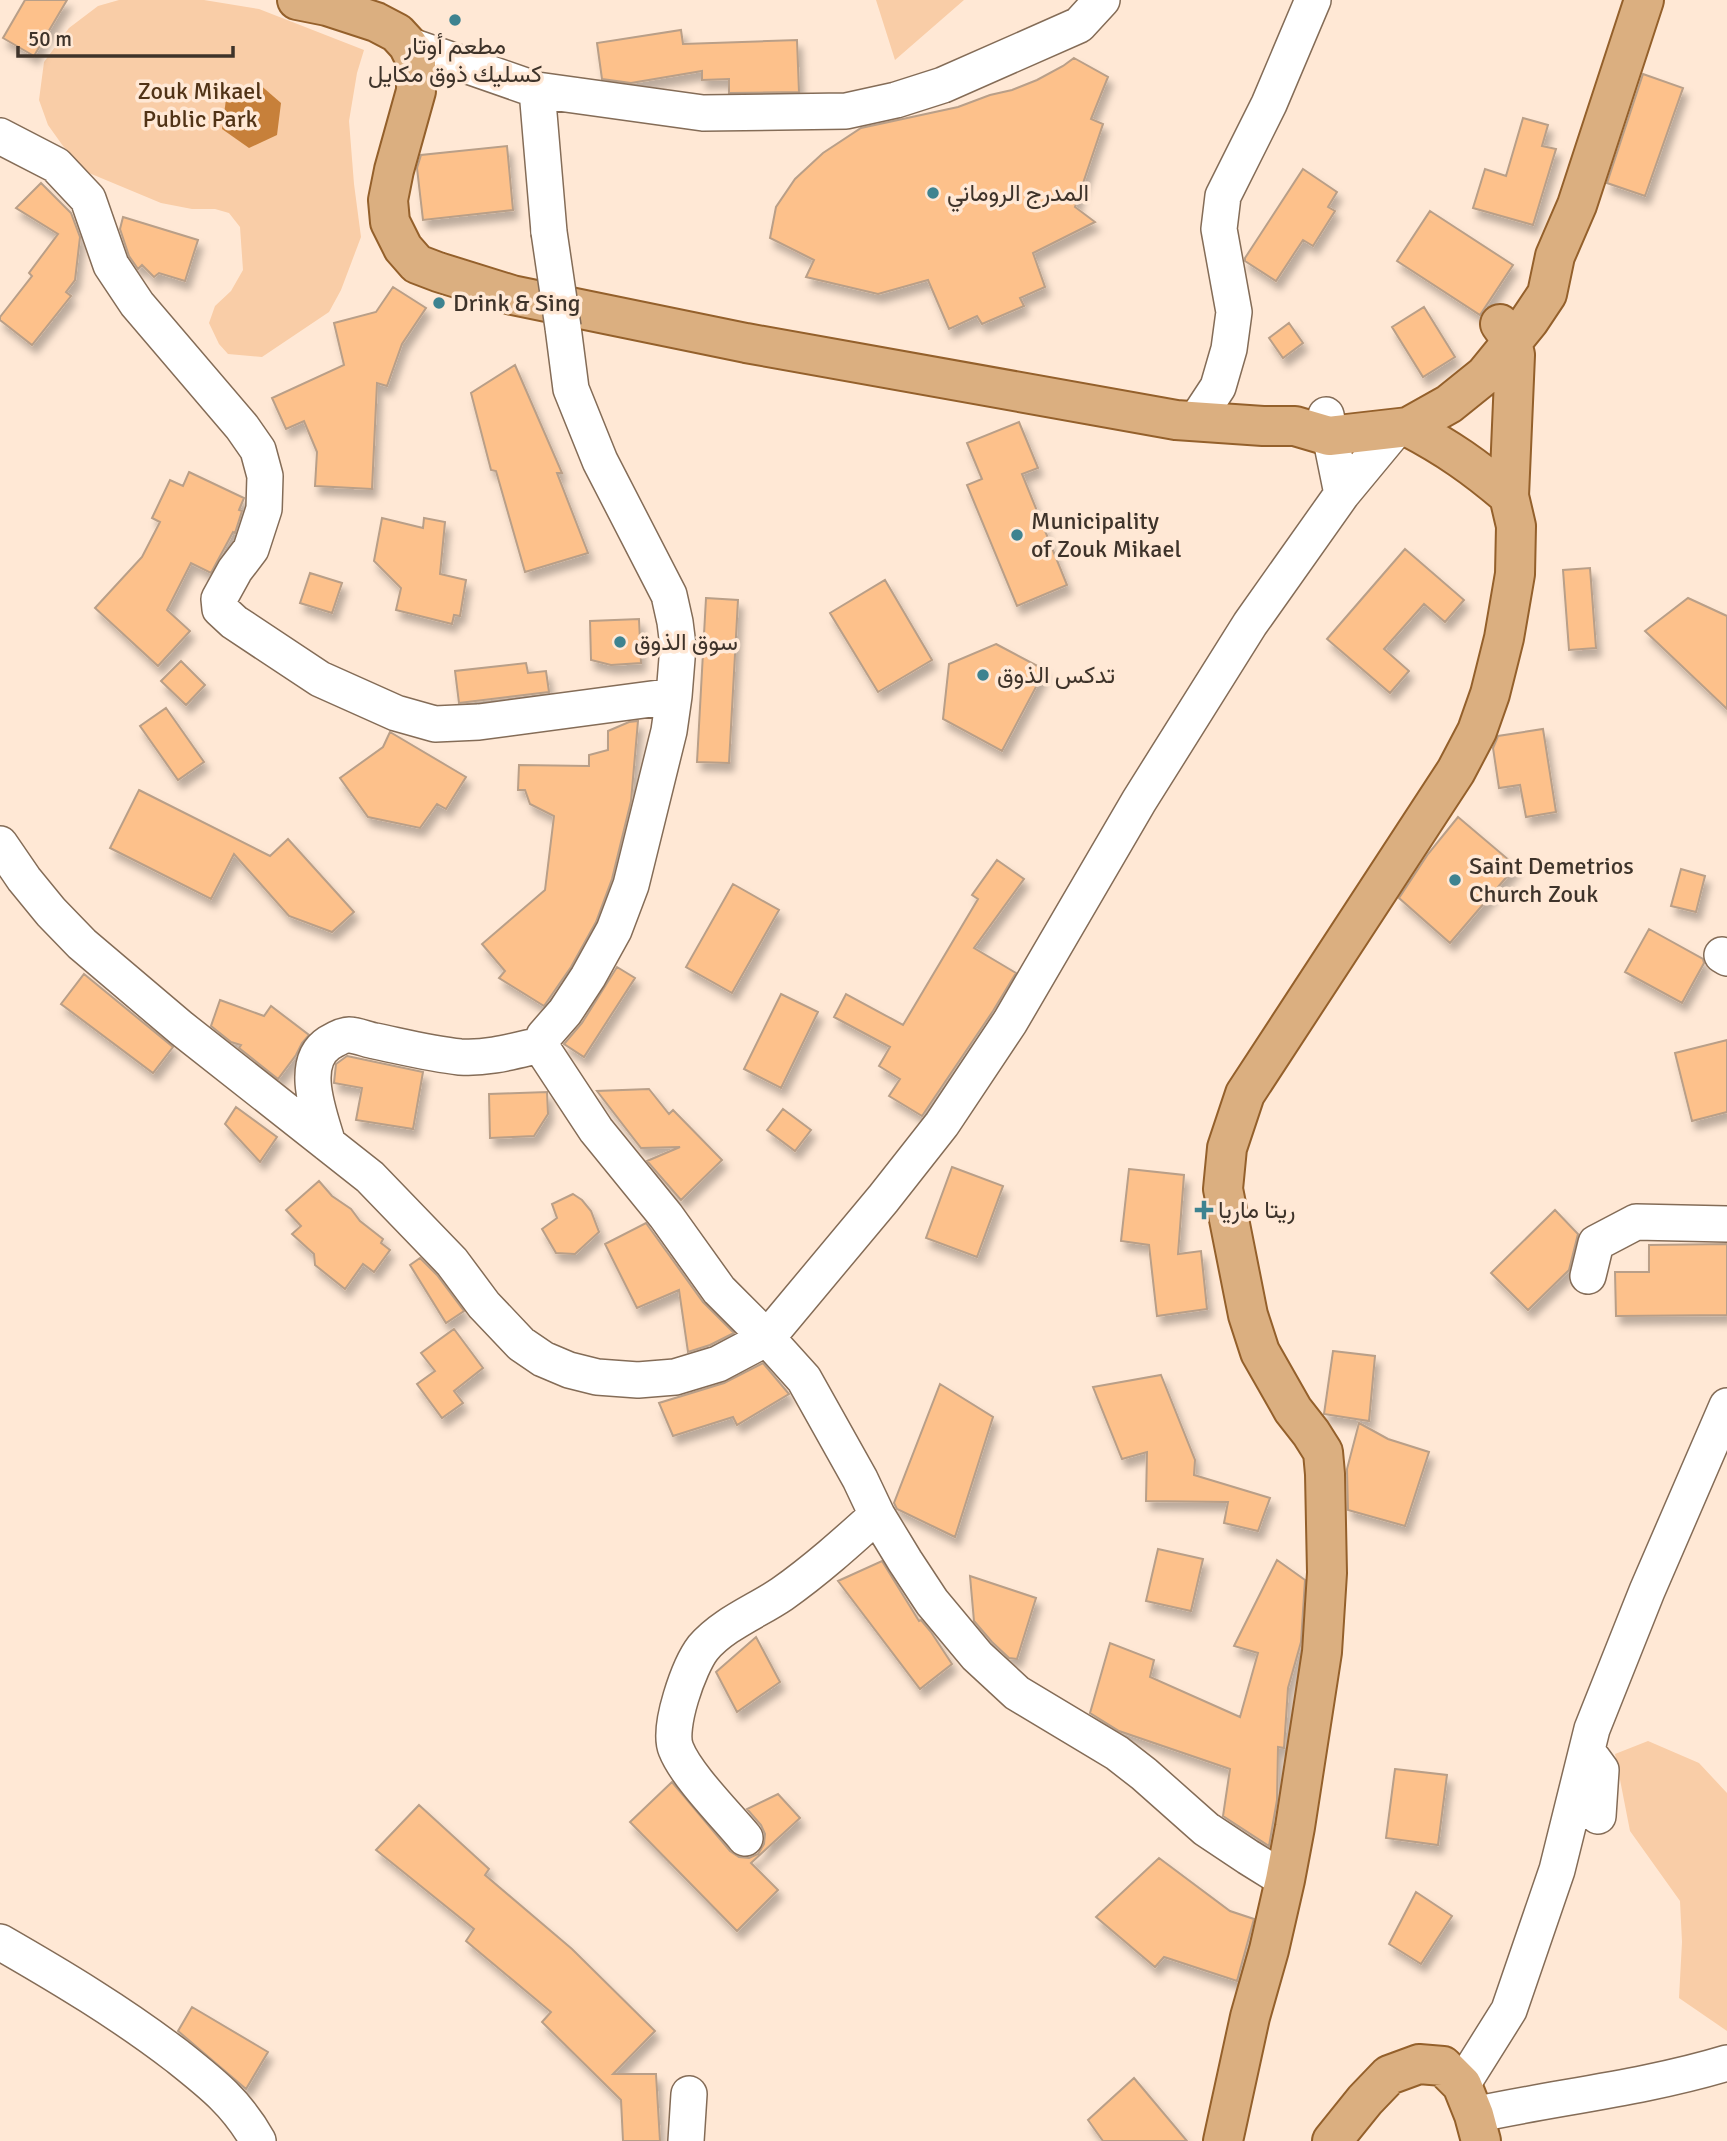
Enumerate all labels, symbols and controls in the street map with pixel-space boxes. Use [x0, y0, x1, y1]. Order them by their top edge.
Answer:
marker: مطعم أوتار كسليك ذوق مكايل [447, 12, 463, 28]
scale bar [18, 14, 233, 58]
text: 50 m [28, 26, 72, 52]
place label: مطعم أوتار كسليك ذوق مكايل [368, 31, 542, 89]
park label: Zouk Mikael Public Park [138, 76, 262, 134]
place label: المدرج الروماني [947, 178, 1089, 212]
marker: المدرج الروماني [925, 185, 941, 201]
place label: Drink & Sing [453, 288, 581, 318]
marker: Drink & Sing [431, 295, 447, 311]
place label: Municipality of Zouk Mikael [1031, 506, 1181, 564]
marker: Municipality of Zouk Mikael [1009, 527, 1025, 543]
place label: سوق الذوق [634, 627, 738, 657]
marker: سوق الذوق [612, 634, 628, 650]
place label: تدكس الذوق [997, 660, 1115, 690]
marker: تدكس الذوق [975, 667, 991, 683]
place label: Saint Demetrios Church Zouk [1469, 851, 1634, 909]
marker: Saint Demetrios Church Zouk [1447, 872, 1463, 888]
place label: ريتا ماريا [1218, 1195, 1296, 1225]
marker: ريتا ماريا [1196, 1202, 1212, 1218]

